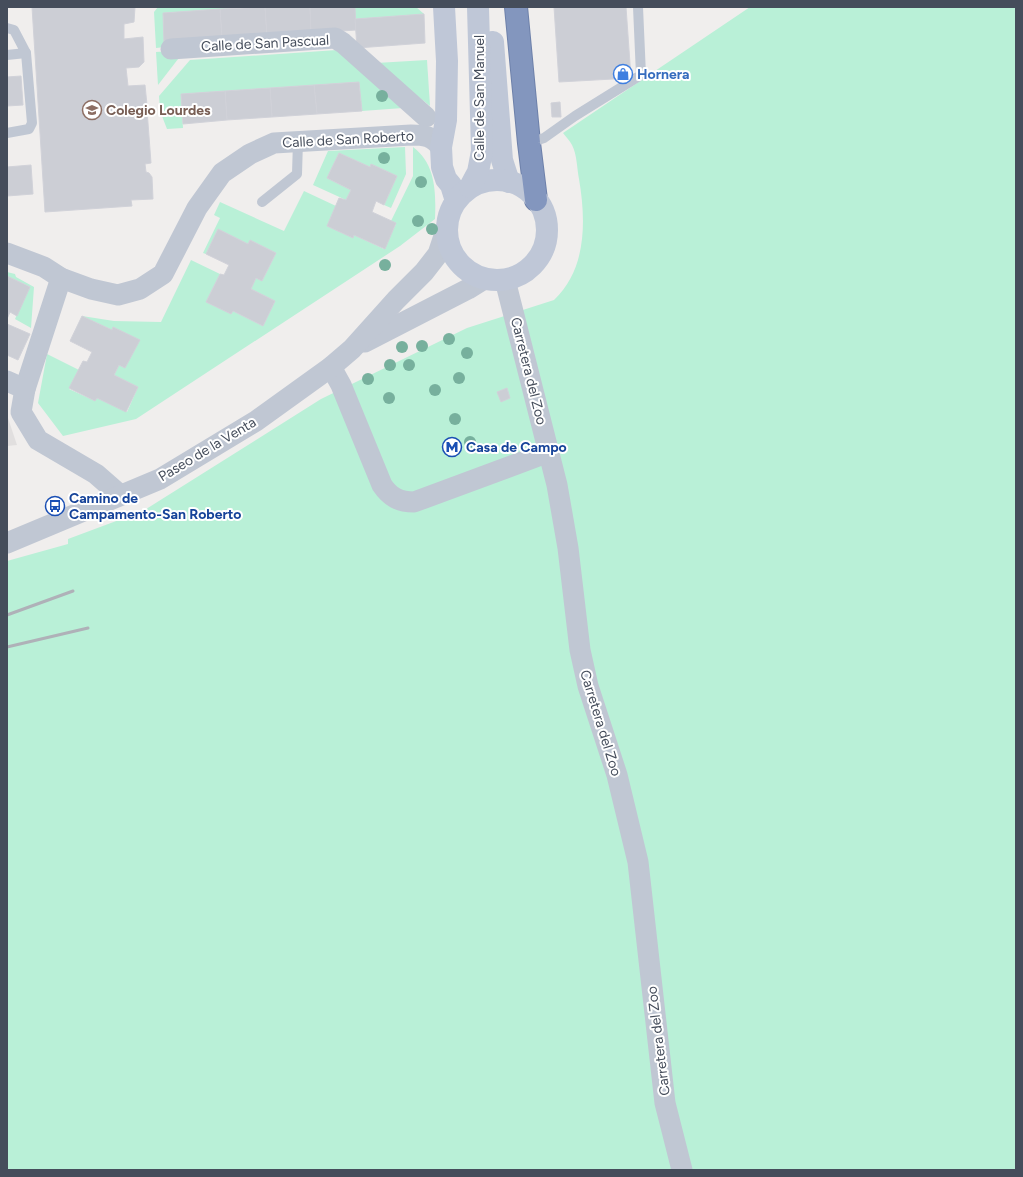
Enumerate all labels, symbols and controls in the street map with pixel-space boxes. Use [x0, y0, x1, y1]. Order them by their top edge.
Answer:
street label: Calle de San Pascual [201, 32, 329, 55]
street label: Calle de San Manuel [471, 35, 488, 161]
shop icon: Hornera [612, 63, 634, 85]
place label: Hornera [637, 66, 689, 83]
school or university icon: Colegio Lourdes [81, 99, 103, 121]
place label: Colegio Lourdes [106, 102, 211, 119]
street label: Calle de San Roberto [282, 128, 414, 151]
street label: Carretera del Zoo [507, 316, 550, 427]
street label: Paseo de la Venta [155, 414, 259, 485]
metro station icon: Casa de Campo [441, 436, 463, 458]
place label: Casa de Campo [466, 439, 567, 456]
place label: Camino de Campamento-San Roberto [69, 490, 241, 523]
bus stop icon: Camino de Campamento-San Roberto [44, 495, 66, 517]
street label: Carretera del Zoo [576, 668, 625, 778]
street label: Carretera del Zoo [643, 985, 674, 1097]

